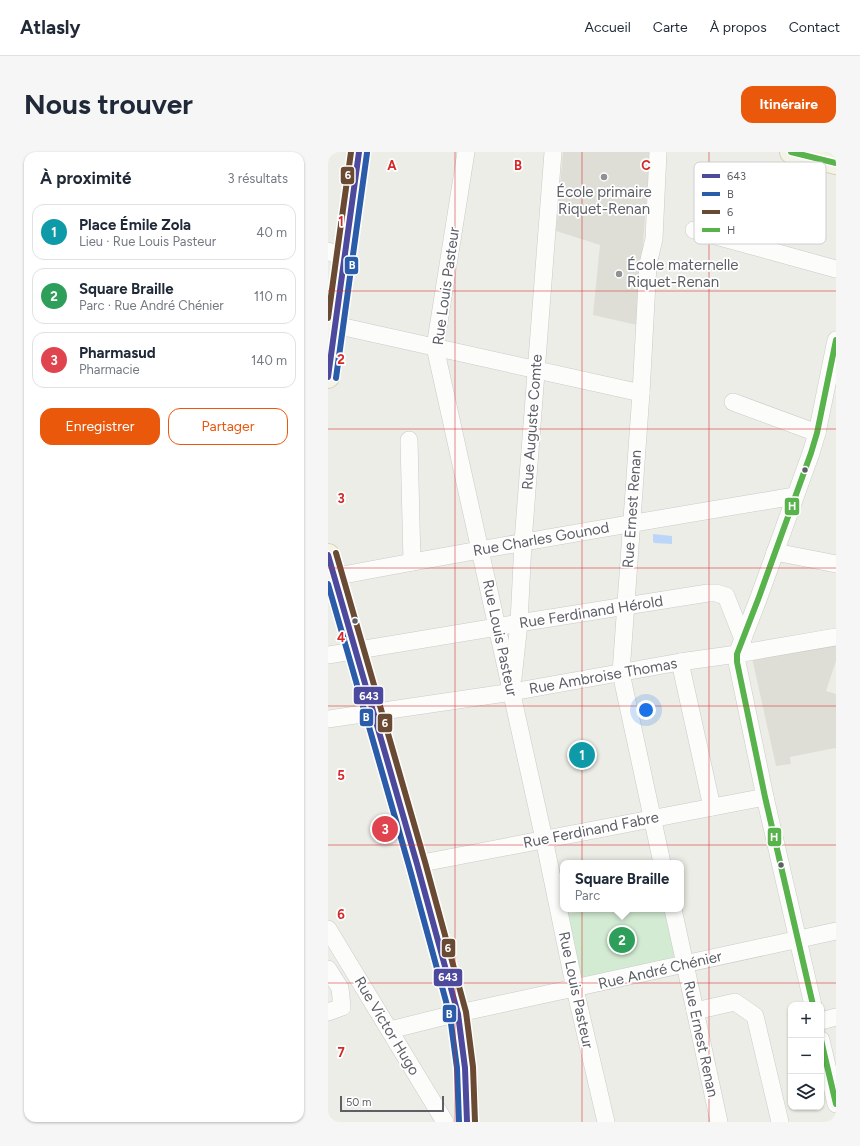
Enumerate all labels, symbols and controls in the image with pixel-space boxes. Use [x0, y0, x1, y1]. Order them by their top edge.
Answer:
text: Atlasly [20, 16, 80, 39]
text: Accueil [585, 19, 631, 36]
text: Carte [653, 19, 688, 36]
text: À propos [710, 19, 767, 36]
text: Contact [789, 19, 840, 36]
button: Itinéraire [741, 86, 836, 123]
text: Nous trouver [24, 87, 193, 121]
text: A [387, 158, 397, 173]
text: B [514, 158, 522, 173]
text: C [641, 158, 651, 173]
legend [694, 162, 826, 244]
line badge: 6 [340, 166, 355, 185]
text: À proximité [40, 168, 131, 188]
text: 6 [345, 169, 352, 182]
text: 643 [727, 170, 746, 183]
text: 3 résultats [228, 171, 288, 186]
marker: École primaire Riquet-Renan [599, 172, 609, 182]
place label: École primaire Riquet-Renan [556, 183, 652, 218]
text: B [727, 188, 734, 201]
text: 6 [727, 206, 733, 219]
text: 1 [338, 214, 344, 229]
text: Place Émile Zola [79, 216, 191, 234]
text: H [727, 224, 735, 237]
text: 1 [51, 225, 57, 240]
text: 40 m [256, 225, 287, 240]
street label: Rue Louis Pasteur [429, 226, 463, 346]
text: Lieu · Rue Louis Pasteur [79, 234, 216, 249]
line badge: B [344, 256, 359, 275]
place label: École maternelle Riquet-Renan [627, 256, 739, 291]
text: B [349, 259, 356, 272]
marker: École maternelle Riquet-Renan [614, 269, 624, 279]
text: Square Braille [79, 280, 174, 298]
text: 2 [50, 289, 58, 304]
text: 110 m [254, 289, 287, 304]
text: Parc · Rue André Chénier [79, 298, 224, 313]
text: Pharmasud [79, 344, 156, 362]
text: 2 [337, 352, 345, 367]
text: 3 [50, 353, 58, 368]
text: 140 m [251, 353, 287, 368]
street label: Rue Auguste Comte [518, 354, 546, 490]
text: Pharmacie [79, 362, 140, 377]
button: Enregistrer [40, 408, 160, 445]
button: Partager [168, 408, 288, 445]
street label: Rue Ernest Renan [619, 449, 645, 569]
unlabelled marker [800, 465, 810, 475]
text: 3 [337, 491, 345, 506]
line badge: H [784, 497, 800, 516]
text: H [788, 500, 796, 513]
street label: Rue Charles Gounod [471, 518, 611, 560]
street label: Rue Louis Pasteur [479, 578, 521, 698]
street label: Rue Ferdinand Hérold [518, 592, 664, 632]
unlabelled marker [350, 616, 360, 626]
text: 4 [337, 630, 345, 645]
street label: Rue Ambroise Thomas [527, 654, 679, 698]
line badge: 643 [353, 686, 384, 705]
text: 643 [359, 690, 379, 703]
your location [636, 700, 656, 720]
line badge: B [359, 708, 374, 727]
text: B [363, 711, 370, 724]
line badge: 6 [377, 713, 393, 733]
text: 6 [382, 717, 389, 730]
pin: 1 [569, 740, 595, 770]
text: 5 [337, 768, 345, 783]
street label: Rue Ferdinand Fabre [522, 808, 660, 852]
pin: 3 [372, 814, 398, 844]
line badge: H [767, 827, 782, 847]
text: H [770, 831, 778, 844]
popup [560, 860, 684, 912]
unlabelled marker [776, 860, 786, 870]
text: Square Braille [575, 870, 669, 888]
text: Parc [575, 888, 600, 903]
text: 6 [337, 907, 345, 922]
pin: 2 [609, 925, 635, 955]
street label: Rue Louis Pasteur [555, 930, 597, 1050]
line badge: 6 [441, 938, 456, 958]
text: 6 [445, 942, 452, 955]
street label: Rue André Chénier [596, 947, 724, 993]
line badge: 643 [433, 968, 463, 987]
text: 643 [438, 971, 458, 984]
street label: Rue Victor Hugo [350, 973, 424, 1079]
street label: Rue Ernest Renan [680, 979, 722, 1099]
map controls [788, 1002, 824, 1110]
button: + [788, 1002, 824, 1038]
line badge: B [442, 1004, 457, 1023]
text: B [446, 1008, 453, 1021]
button: − [788, 1038, 824, 1074]
text: 7 [337, 1045, 345, 1060]
button: layers [788, 1074, 824, 1110]
scale bar [340, 1094, 444, 1113]
text: 50 m [346, 1096, 371, 1109]

